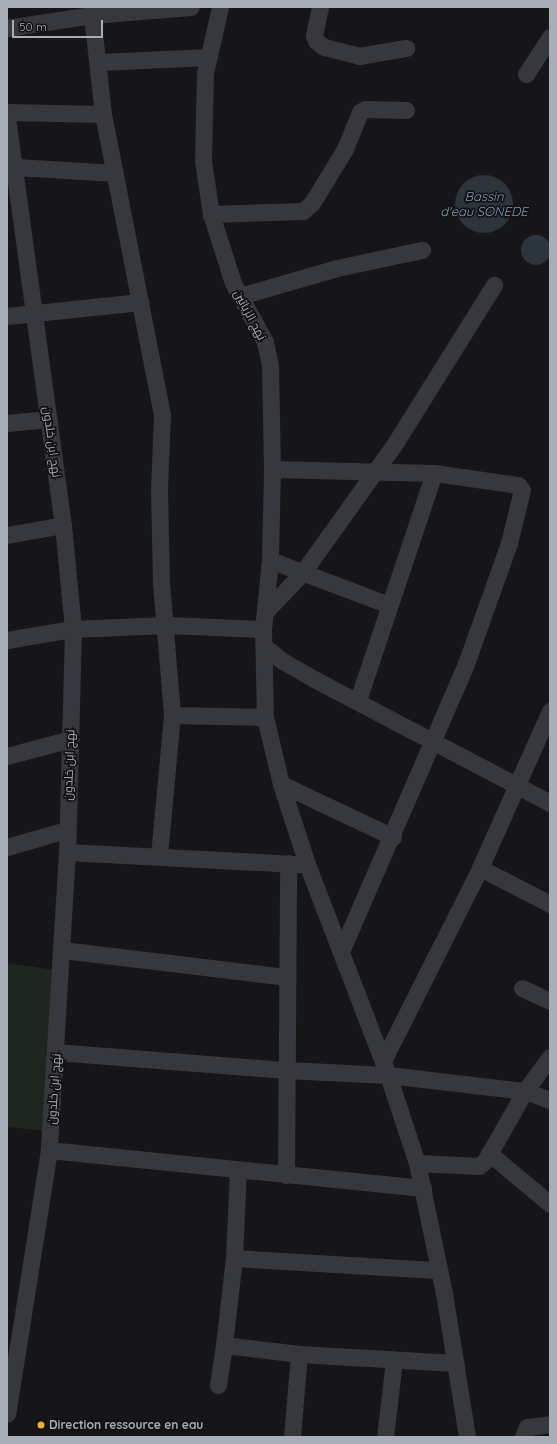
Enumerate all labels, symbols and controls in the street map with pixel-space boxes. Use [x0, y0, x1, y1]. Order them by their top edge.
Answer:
scale bar [14, 12, 105, 38]
text: 50 m [19, 19, 47, 34]
water label: Bassin d'eau SONEDE [440, 189, 528, 220]
street label: نهج الزياتين [231, 287, 269, 343]
street label: نهج ابن خلدون [40, 406, 64, 478]
street label: نهج ابن خلدون [61, 729, 77, 801]
street label: نهج ابن خلدون [44, 1053, 64, 1125]
place label: Direction ressource en eau [49, 1418, 203, 1432]
marker: Direction ressource en eau [36, 1420, 46, 1430]

